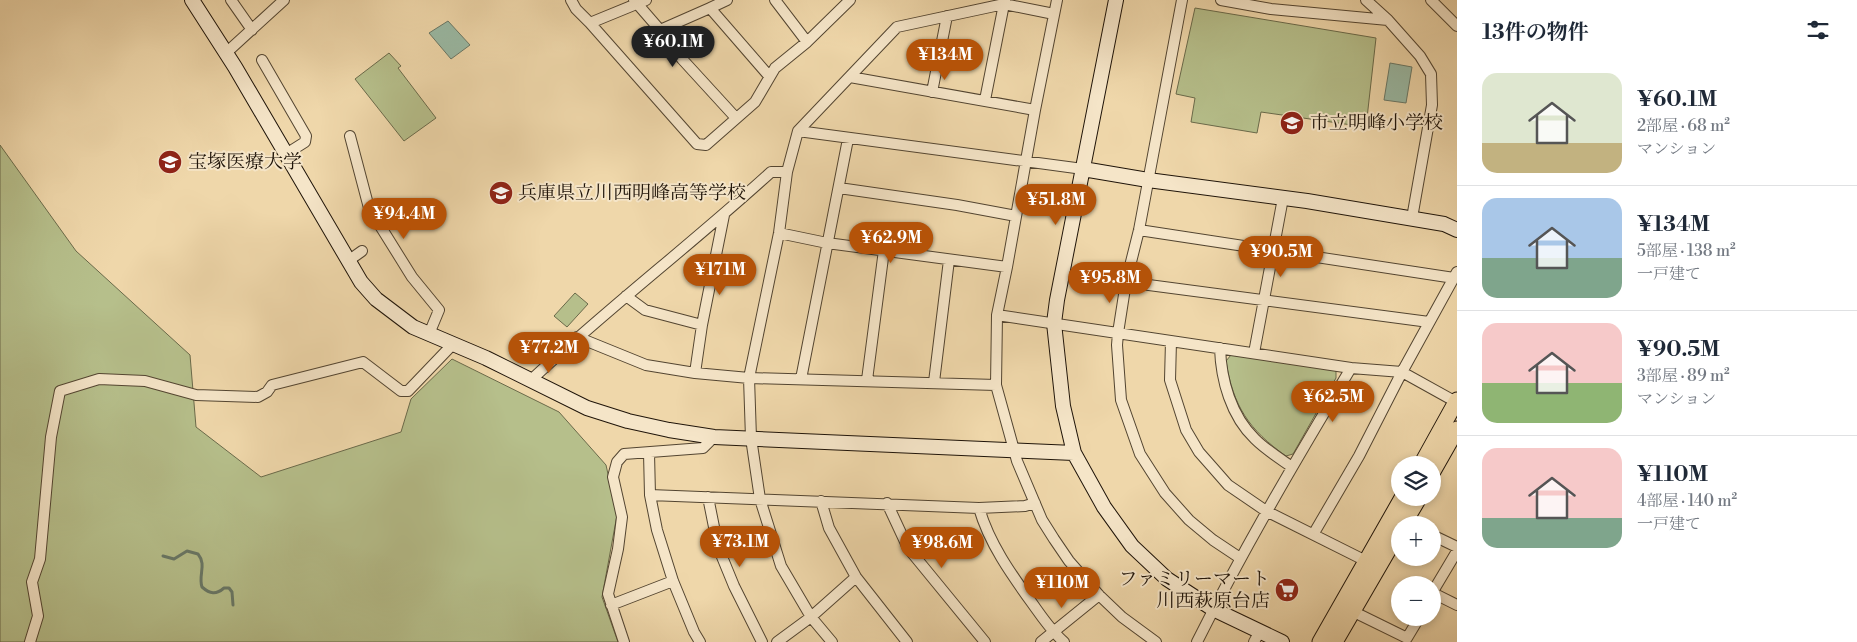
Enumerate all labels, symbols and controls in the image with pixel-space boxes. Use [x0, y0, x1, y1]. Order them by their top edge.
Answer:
icon: filters [1804, 16, 1832, 44]
text: 13件の物件 [1482, 20, 1589, 46]
pin: ¥60.1M [632, 26, 714, 68]
text: ¥60.1M [643, 32, 704, 52]
pin: ¥134M [910, 38, 980, 81]
text: ¥134M [917, 45, 973, 65]
text: ¥60.1M [1637, 87, 1717, 113]
icon: home [1522, 93, 1582, 153]
school or university icon: 市立明峰小学校 [1279, 110, 1305, 136]
place label: 市立明峰小学校 [1310, 111, 1443, 135]
text: 2部屋 · 68 m² [1637, 116, 1730, 136]
text: マンション [1637, 139, 1716, 159]
school or university icon: 宝塚医療大学 [157, 149, 183, 175]
place label: 宝塚医療大学 [188, 150, 302, 174]
school or university icon: 兵庫県立川西明峰高等学校 [488, 180, 514, 206]
place label: 兵庫県立川西明峰高等学校 [518, 181, 746, 205]
pin: ¥51.8M [1015, 184, 1097, 226]
text: ¥51.8M [1026, 190, 1086, 210]
pin: ¥94.4M [363, 198, 445, 240]
text: ¥94.4M [373, 204, 435, 224]
text: ¥134M [1637, 212, 1710, 238]
icon: home [1522, 218, 1582, 278]
pin: ¥62.9M [850, 222, 932, 264]
text: ¥62.9M [860, 228, 922, 248]
pin: ¥90.5M [1240, 236, 1322, 278]
text: 5部屋 · 138 m² [1637, 241, 1736, 261]
text: ¥90.5M [1249, 242, 1313, 262]
pin: ¥171M [685, 254, 755, 296]
text: ¥171M [694, 260, 746, 280]
pin: ¥95.8M [1069, 262, 1151, 304]
text: 一戸建て [1637, 264, 1701, 284]
text: ¥95.8M [1079, 268, 1141, 288]
pin: ¥77.2M [508, 332, 590, 374]
text: ¥90.5M [1637, 337, 1720, 363]
text: ¥77.2M [519, 338, 579, 358]
icon: home [1522, 343, 1582, 403]
text: 3部屋 · 89 m² [1637, 366, 1730, 386]
pin: ¥62.5M [1292, 380, 1374, 423]
text: ¥62.5M [1302, 387, 1364, 407]
text: マンション [1637, 389, 1716, 409]
map controls [1391, 456, 1441, 626]
button: layers [1391, 456, 1441, 506]
text: ¥110M [1637, 462, 1708, 488]
icon: home [1522, 468, 1582, 528]
text: 4部屋 · 140 m² [1637, 491, 1737, 511]
text: 一戸建て [1637, 514, 1701, 534]
button: + [1391, 516, 1441, 566]
pin: ¥73.1M [699, 526, 781, 568]
pin: ¥98.6M [901, 526, 983, 569]
text: ¥73.1M [711, 532, 769, 552]
text: ¥98.6M [911, 533, 973, 553]
pin: ¥110M [1027, 566, 1097, 609]
place label: ファミリーマート 川西萩原台店 [1118, 567, 1270, 613]
text: ¥110M [1035, 573, 1089, 593]
button: − [1391, 576, 1441, 626]
supermarket icon: ファミリーマート 川西萩原台店 [1274, 577, 1300, 603]

